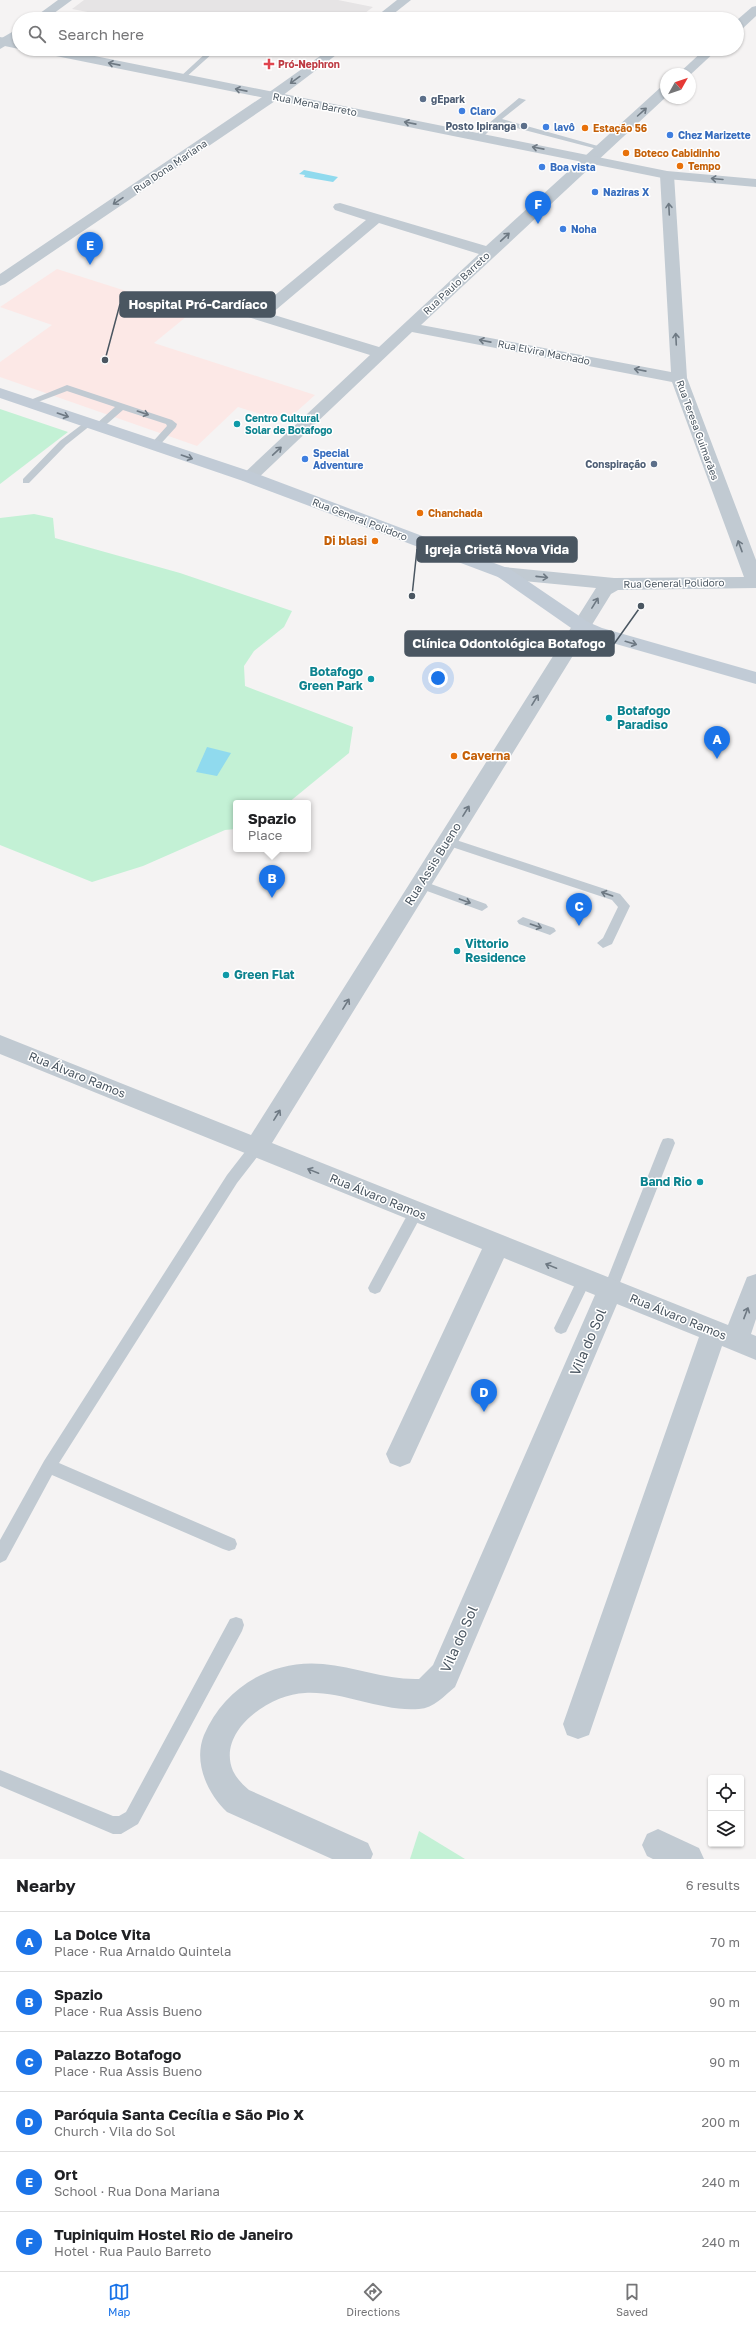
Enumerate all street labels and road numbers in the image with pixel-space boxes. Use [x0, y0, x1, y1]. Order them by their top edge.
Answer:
street label: Rua Mena Barreto [272, 90, 358, 118]
street label: Rua Dona Mariana [131, 137, 209, 195]
street label: Rua Paulo Barreto [420, 249, 492, 317]
street label: Rua Elvira Machado [497, 337, 591, 367]
street label: Rua Teresa Guimarães [674, 378, 722, 482]
street label: Rua General Polidoro [311, 495, 409, 543]
street label: Rua General Polidoro [623, 576, 725, 590]
street label: Rua Assis Bueno [401, 819, 464, 908]
street label: Rua Álvaro Ramos [27, 1048, 128, 1101]
street label: Rua Álvaro Ramos [328, 1170, 429, 1223]
street label: Rua Álvaro Ramos [628, 1290, 729, 1343]
street label: Vila do Sol [566, 1306, 609, 1378]
street label: Vila do Sol [436, 1603, 481, 1675]

